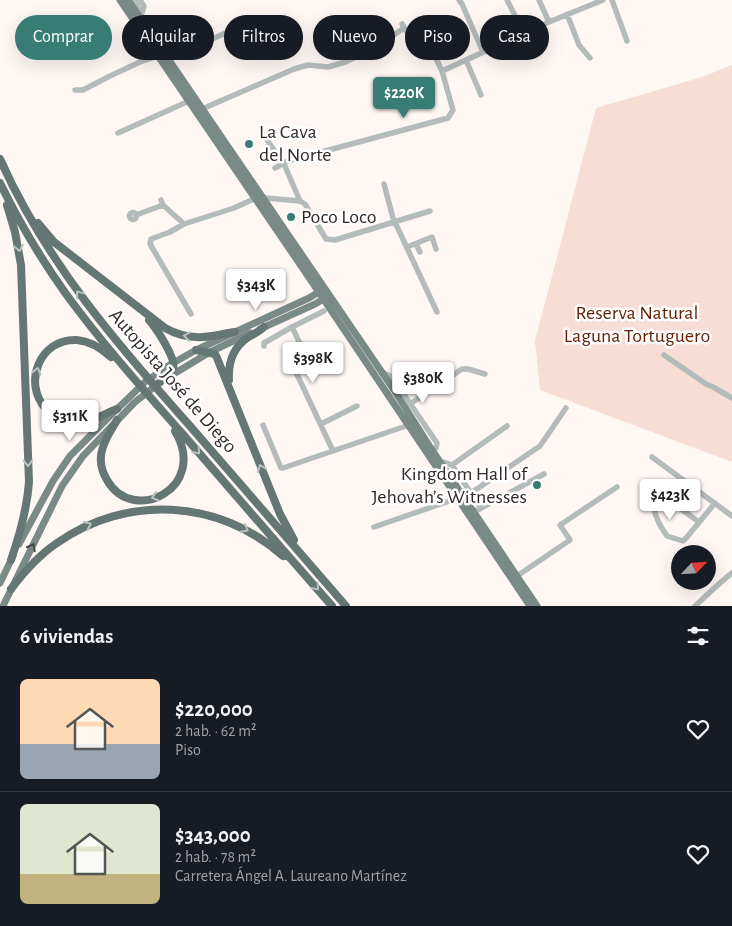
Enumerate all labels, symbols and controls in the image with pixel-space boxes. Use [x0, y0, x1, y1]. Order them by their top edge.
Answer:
chip: Comprar [15, 15, 112, 60]
chip: Alquilar [122, 15, 214, 60]
chip: Filtros [224, 15, 303, 60]
chip: Nuevo [313, 15, 395, 60]
chip: Piso [405, 15, 470, 60]
chip: Casa [480, 15, 549, 60]
pin: $220K [369, 76, 439, 119]
text: $220K [384, 85, 424, 101]
place label: La Cava del Norte [259, 122, 331, 165]
marker: La Cava del Norte [243, 138, 255, 150]
place label: Poco Loco [301, 207, 377, 227]
marker: Poco Loco [285, 211, 297, 223]
one-way arrow [13, 244, 23, 252]
pin: $343K [221, 268, 291, 311]
text: $343K [237, 277, 275, 293]
one-way arrow [76, 290, 85, 300]
park label: Reserva Natural Laguna Tortuguero [564, 303, 710, 346]
street label: Autopista José de Diego [105, 305, 241, 457]
one-way arrow [183, 331, 192, 341]
pin: $398K [278, 342, 348, 384]
text: $398K [293, 350, 333, 366]
pin: $380K [388, 362, 458, 404]
one-way arrow [31, 367, 42, 376]
text: $380K [403, 370, 443, 386]
pin: $311K [35, 400, 105, 442]
text: $311K [53, 408, 87, 424]
one-way arrow [192, 446, 201, 455]
one-way arrow [23, 459, 33, 467]
one-way arrow [257, 464, 268, 473]
place label: Kingdom Hall of Jehovah’s Witnesses [371, 464, 528, 507]
pin: $423K [635, 478, 705, 521]
marker: Kingdom Hall of Jehovah’s Witnesses [531, 479, 543, 491]
text: $423K [650, 487, 690, 503]
one-way arrow [151, 492, 159, 502]
one-way arrow [83, 521, 92, 531]
one-way arrow [240, 523, 249, 533]
one-way arrow [26, 543, 36, 552]
north arrow [671, 545, 716, 590]
map controls [671, 545, 716, 590]
one-way arrow [310, 582, 319, 591]
icon: filters [684, 622, 712, 650]
text: 6 viviendas [20, 626, 113, 647]
icon: home [60, 699, 120, 759]
text: $220,000 [175, 699, 253, 720]
icon: heart [684, 715, 712, 743]
text: 2 hab. · 62 m² [175, 723, 257, 739]
text: Piso [175, 742, 201, 758]
icon: home [60, 824, 120, 884]
text: $343,000 [175, 825, 251, 846]
icon: heart [684, 840, 712, 868]
text: 2 hab. · 78 m² [175, 849, 256, 865]
text: Carretera Ángel A. Laureano Martínez [175, 868, 407, 884]

